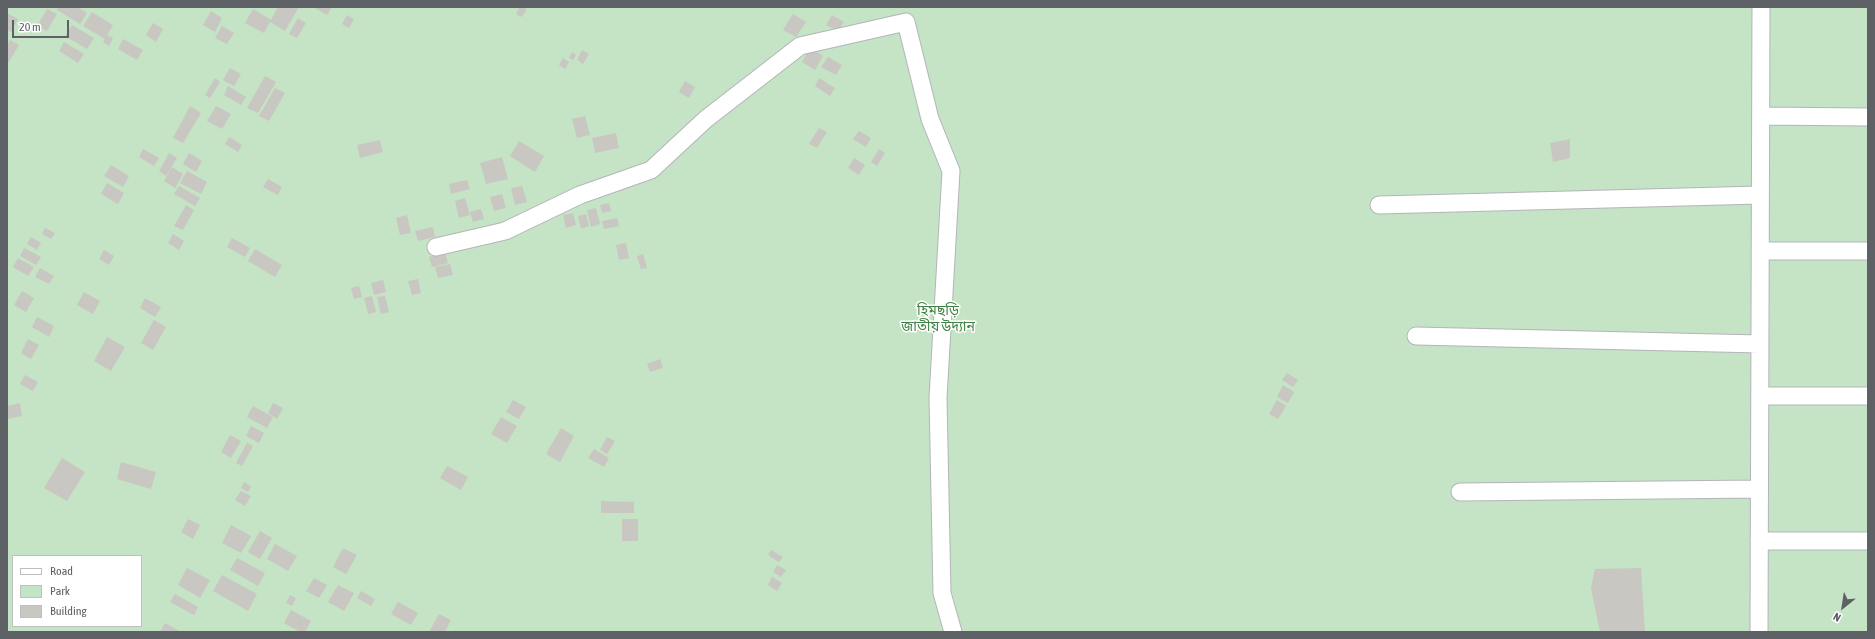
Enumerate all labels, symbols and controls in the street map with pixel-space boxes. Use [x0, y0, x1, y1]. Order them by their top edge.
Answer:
scale bar [14, 12, 71, 38]
text: 20 m [19, 20, 41, 34]
park label: হিমছড়ি জাতীয় উদ্যান [901, 303, 975, 336]
legend [12, 555, 142, 627]
text: Road [50, 564, 73, 578]
text: Park [50, 584, 70, 598]
north arrow [1823, 587, 1863, 627]
text: Building [50, 604, 87, 618]
text: N [1831, 611, 1843, 624]

